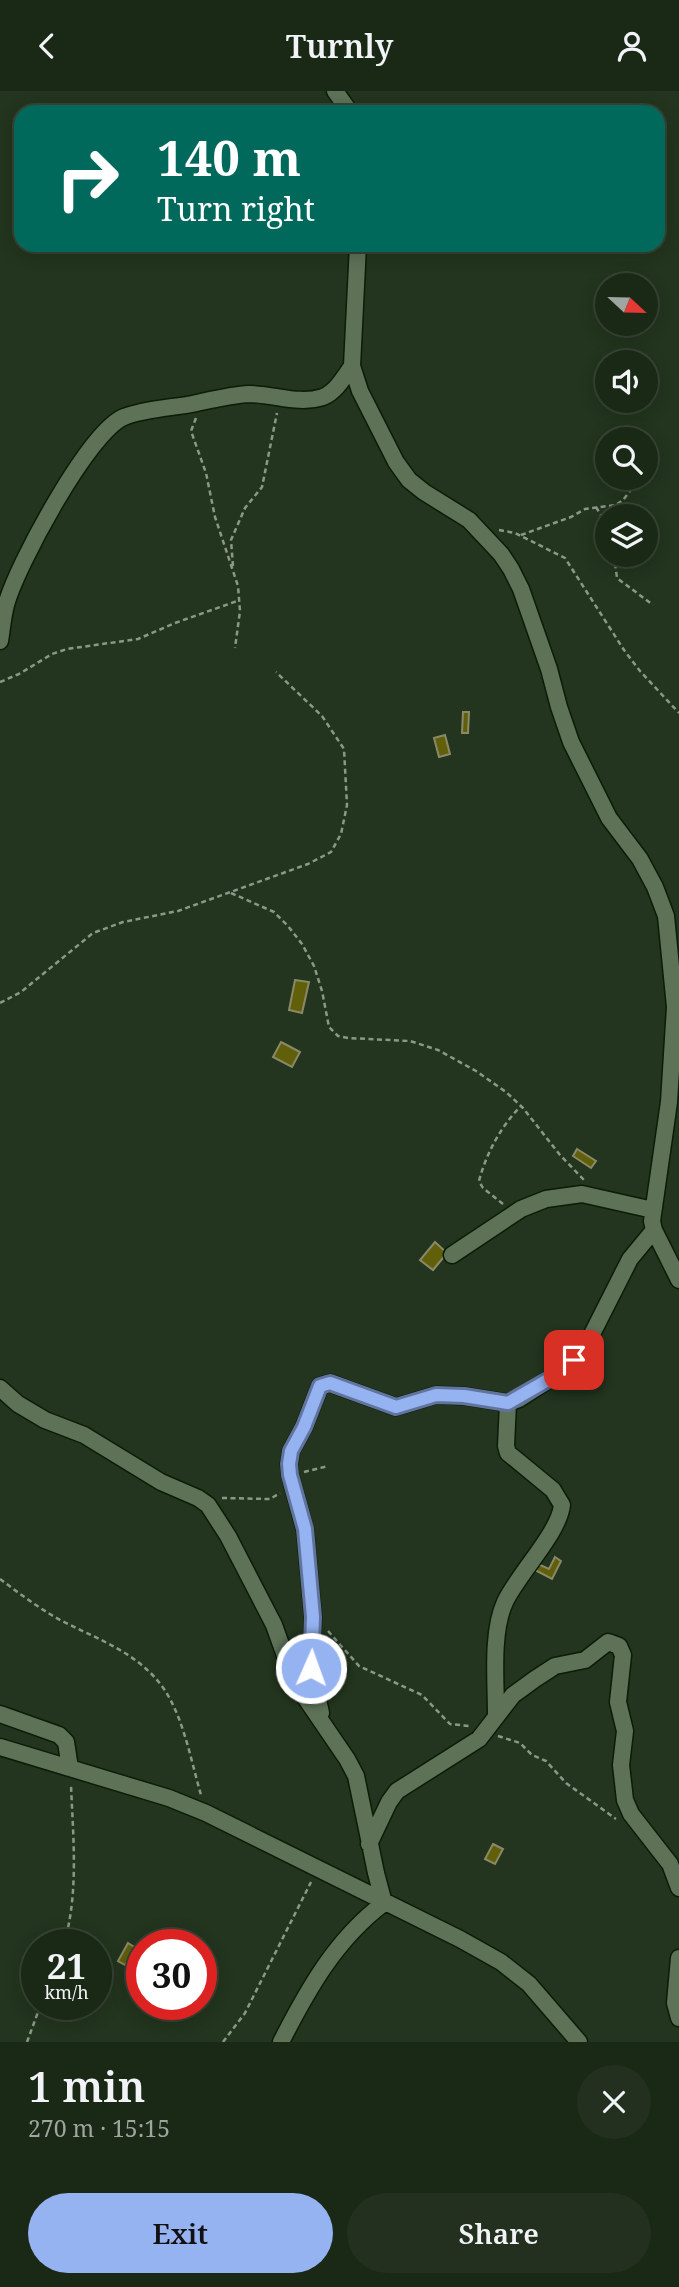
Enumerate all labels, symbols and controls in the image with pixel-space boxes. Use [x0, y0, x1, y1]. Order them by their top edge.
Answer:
text: Turnly [286, 24, 393, 67]
icon: back [28, 27, 66, 65]
icon: person [613, 27, 651, 65]
text: 140 m [157, 124, 301, 190]
icon: right [42, 133, 133, 224]
text: Turn right [157, 187, 315, 230]
north arrow [595, 273, 658, 336]
map controls [595, 273, 658, 567]
button: sound [595, 350, 658, 413]
button: search [595, 427, 658, 490]
button: layers [595, 504, 658, 567]
pin [544, 1330, 604, 1390]
icon: arrive [555, 1341, 593, 1379]
position arrow [274, 1631, 348, 1705]
speed limit sign: 30 [126, 1929, 217, 2020]
text: 21 [47, 1942, 86, 1989]
text: km/h [44, 1980, 89, 2004]
text: 1 min [28, 2057, 145, 2114]
button: close [577, 2065, 651, 2139]
text: 270 m · 15:15 [28, 2112, 170, 2144]
button: Exit [28, 2193, 333, 2273]
button: Share [347, 2193, 651, 2273]

